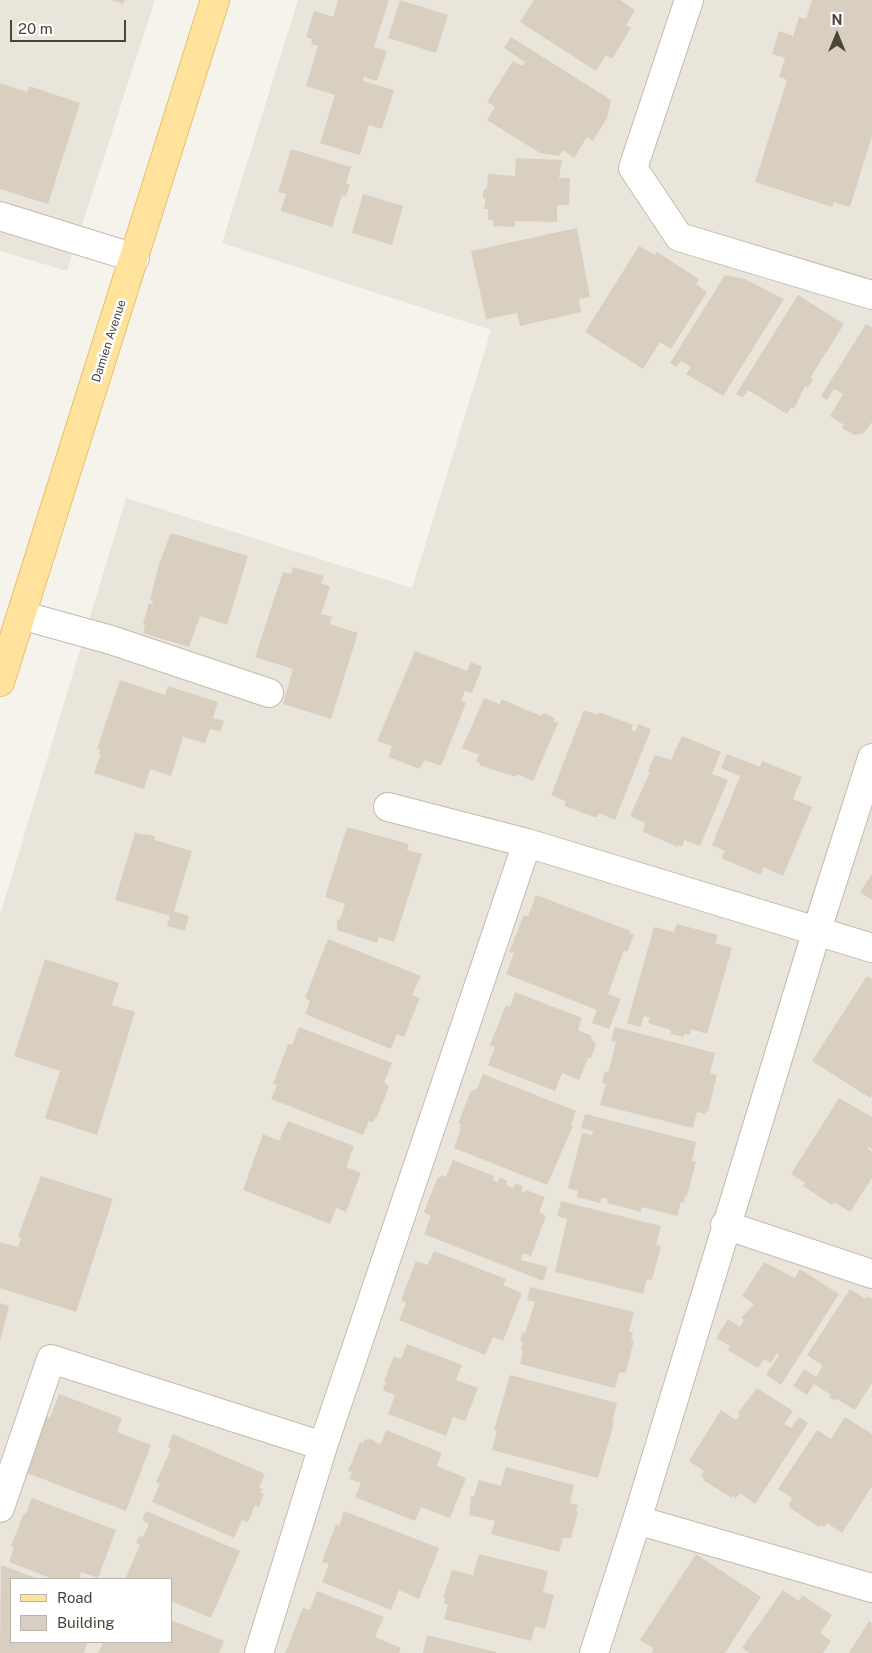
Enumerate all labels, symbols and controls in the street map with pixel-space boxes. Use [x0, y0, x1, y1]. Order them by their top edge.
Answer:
scale bar [12, 10, 129, 42]
north arrow [812, 10, 862, 60]
text: N [832, 12, 842, 28]
text: 20 m [18, 20, 53, 37]
street label: Damien Avenue [89, 298, 129, 384]
legend [10, 1578, 172, 1643]
text: Road [57, 1589, 93, 1606]
text: Building [57, 1614, 115, 1631]

